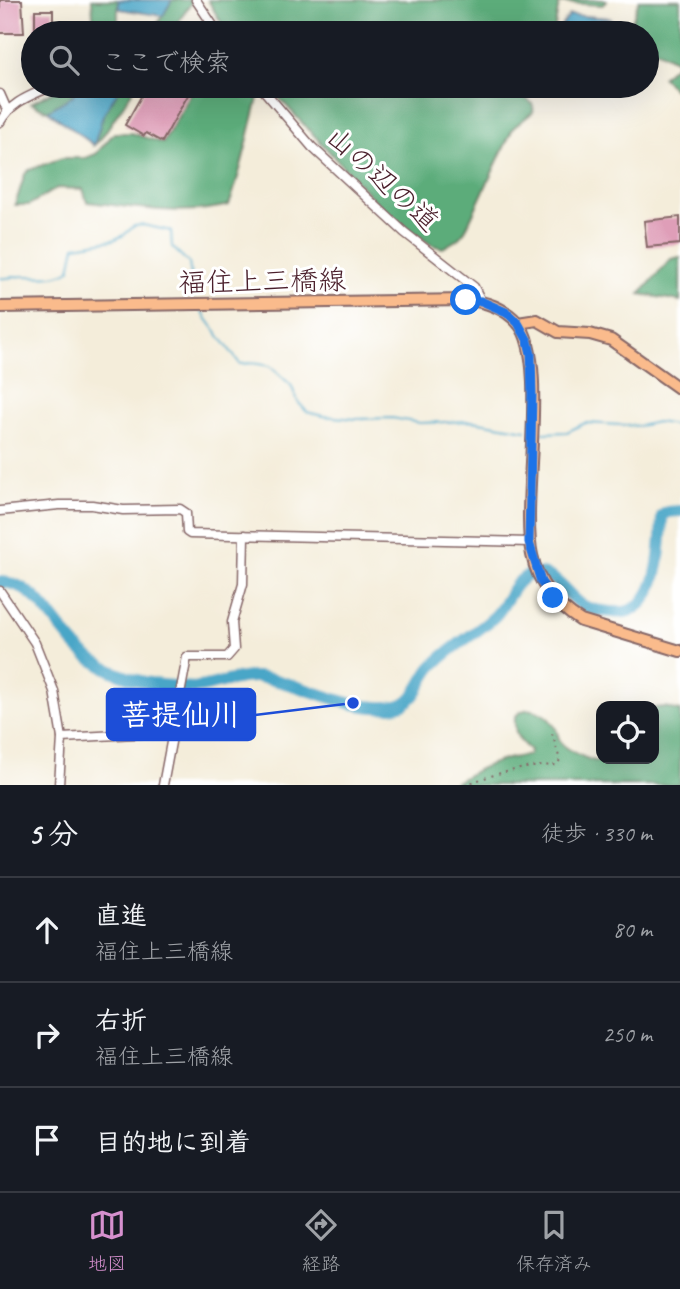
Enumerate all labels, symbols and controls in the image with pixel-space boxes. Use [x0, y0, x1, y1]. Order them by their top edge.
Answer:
search box [21, 21, 659, 98]
icon: search [45, 41, 83, 79]
text: ここで検索 [101, 46, 231, 79]
street label: 山の辺の道 [319, 119, 447, 239]
street label: 福住上三橋線 [178, 262, 346, 300]
route start [450, 284, 481, 315]
route end [537, 582, 568, 613]
callout: 菩提仙川 [107, 689, 255, 740]
text: 菩提仙川 [121, 696, 241, 734]
map controls [596, 701, 659, 764]
button: locate [596, 701, 659, 764]
text: 5 分 [28, 815, 78, 853]
text: 徒歩 · 330 m [541, 819, 652, 848]
text: 直進 [95, 899, 147, 932]
icon: ahead [28, 911, 66, 949]
text: 80 m [613, 915, 652, 944]
text: 福住上三橋線 [95, 937, 233, 966]
text: 右折 [95, 1004, 147, 1037]
icon: right [28, 1016, 66, 1054]
text: 250 m [603, 1020, 652, 1049]
text: 福住上三橋線 [95, 1042, 233, 1071]
icon: arrive [28, 1121, 66, 1159]
text: 目的地に到着 [95, 1126, 251, 1159]
tab: 地図 [88, 1206, 126, 1276]
tab: 経路 [302, 1206, 340, 1276]
tab: 保存済み [516, 1206, 592, 1276]

